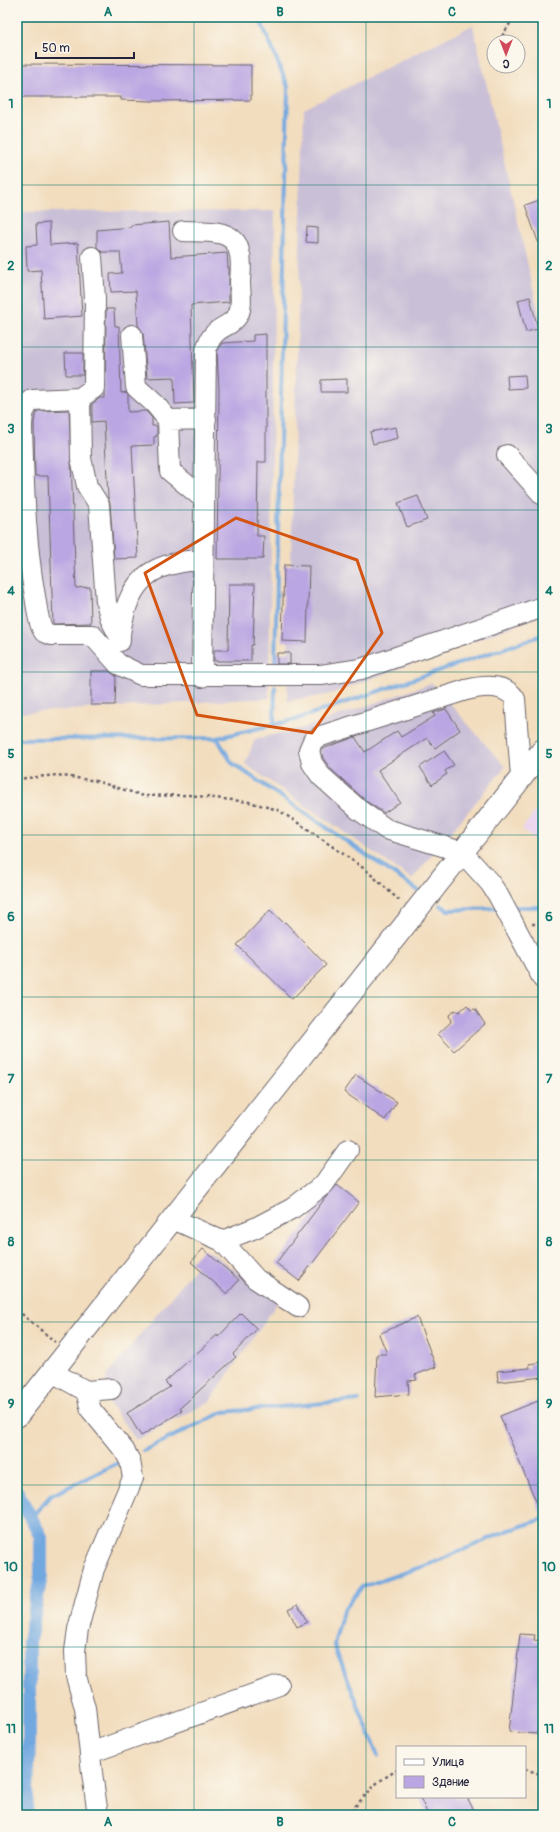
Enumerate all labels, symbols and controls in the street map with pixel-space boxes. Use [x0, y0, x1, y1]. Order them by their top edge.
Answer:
text: A [104, 4, 113, 20]
text: B [276, 4, 284, 20]
text: C [448, 4, 456, 20]
scale bar [36, 34, 134, 60]
north arrow [486, 34, 526, 74]
text: 50 m [42, 41, 70, 56]
text: С [502, 57, 509, 70]
text: 1 [8, 96, 14, 112]
text: 1 [546, 96, 552, 112]
text: 2 [7, 258, 15, 274]
text: 2 [545, 258, 553, 274]
text: 3 [7, 421, 15, 437]
text: 3 [545, 421, 553, 437]
text: 4 [7, 583, 15, 599]
text: 4 [545, 583, 553, 599]
text: 5 [7, 746, 15, 762]
text: 5 [545, 746, 553, 762]
text: 6 [7, 909, 15, 925]
text: 6 [545, 909, 553, 925]
text: 7 [8, 1071, 15, 1087]
text: 7 [546, 1071, 553, 1087]
text: 8 [8, 1234, 15, 1250]
text: 8 [546, 1234, 553, 1250]
text: 9 [8, 1396, 15, 1412]
text: 9 [546, 1396, 553, 1412]
text: 10 [4, 1559, 18, 1575]
text: 10 [542, 1559, 556, 1575]
text: 11 [6, 1721, 16, 1737]
text: 11 [544, 1721, 554, 1737]
legend [396, 1746, 526, 1798]
text: Улица [432, 1755, 464, 1770]
text: Здание [432, 1775, 469, 1790]
text: A [104, 1814, 113, 1830]
text: B [276, 1814, 284, 1830]
text: C [448, 1814, 456, 1830]

